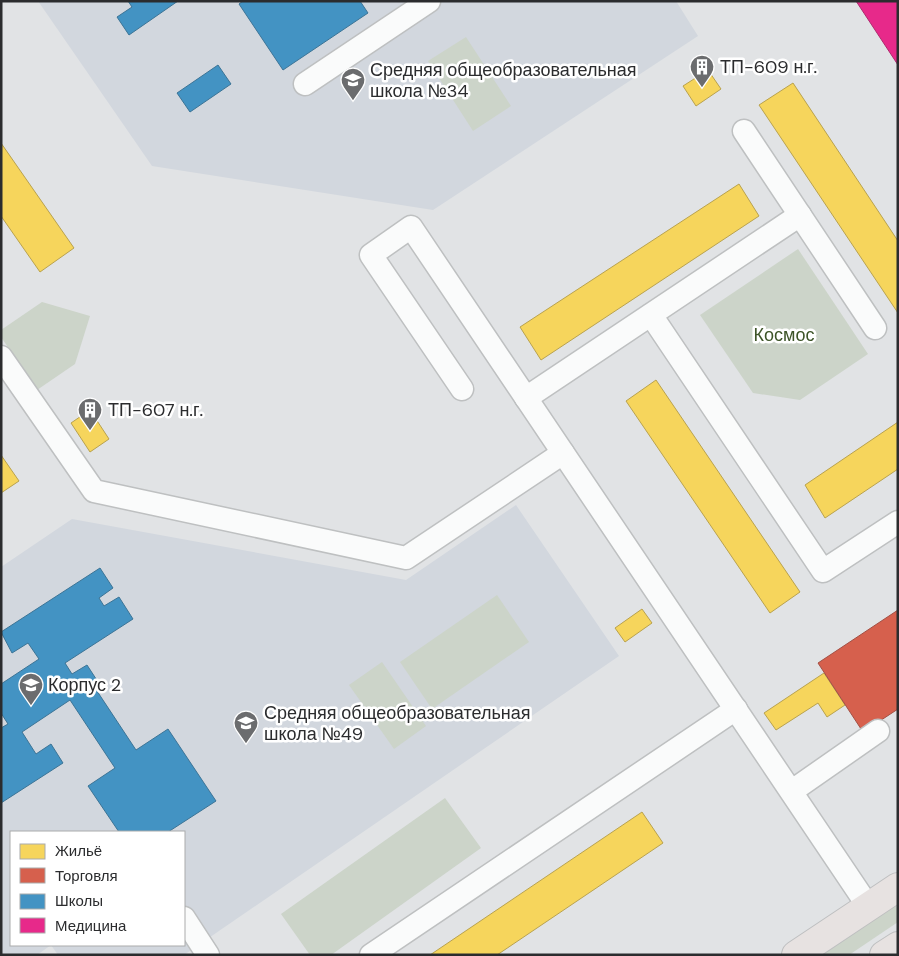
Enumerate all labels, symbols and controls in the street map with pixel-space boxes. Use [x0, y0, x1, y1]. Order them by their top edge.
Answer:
building icon: ТП-609 н.г. [689, 54, 715, 88]
place label: ТП-609 н.г. [720, 55, 817, 79]
place label: Средняя общеобразовательная школа №34 [370, 58, 637, 103]
school or university icon: Средняя общеобразовательная школа №34 [340, 67, 366, 101]
park label: Космос [754, 323, 814, 347]
building icon: ТП-607 н.г. [77, 397, 103, 431]
place label: ТП-607 н.г. [108, 398, 203, 422]
school or university icon: Корпус 2 [18, 672, 44, 706]
place label: Корпус 2 [48, 673, 121, 697]
place label: Средняя общеобразовательная школа №49 [264, 701, 531, 746]
school or university icon: Средняя общеобразовательная школа №49 [233, 710, 259, 744]
legend [10, 831, 185, 946]
text: Жильё [55, 841, 102, 861]
text: Торговля [55, 866, 118, 886]
text: Школы [55, 891, 103, 911]
text: Медицина [55, 916, 127, 936]

